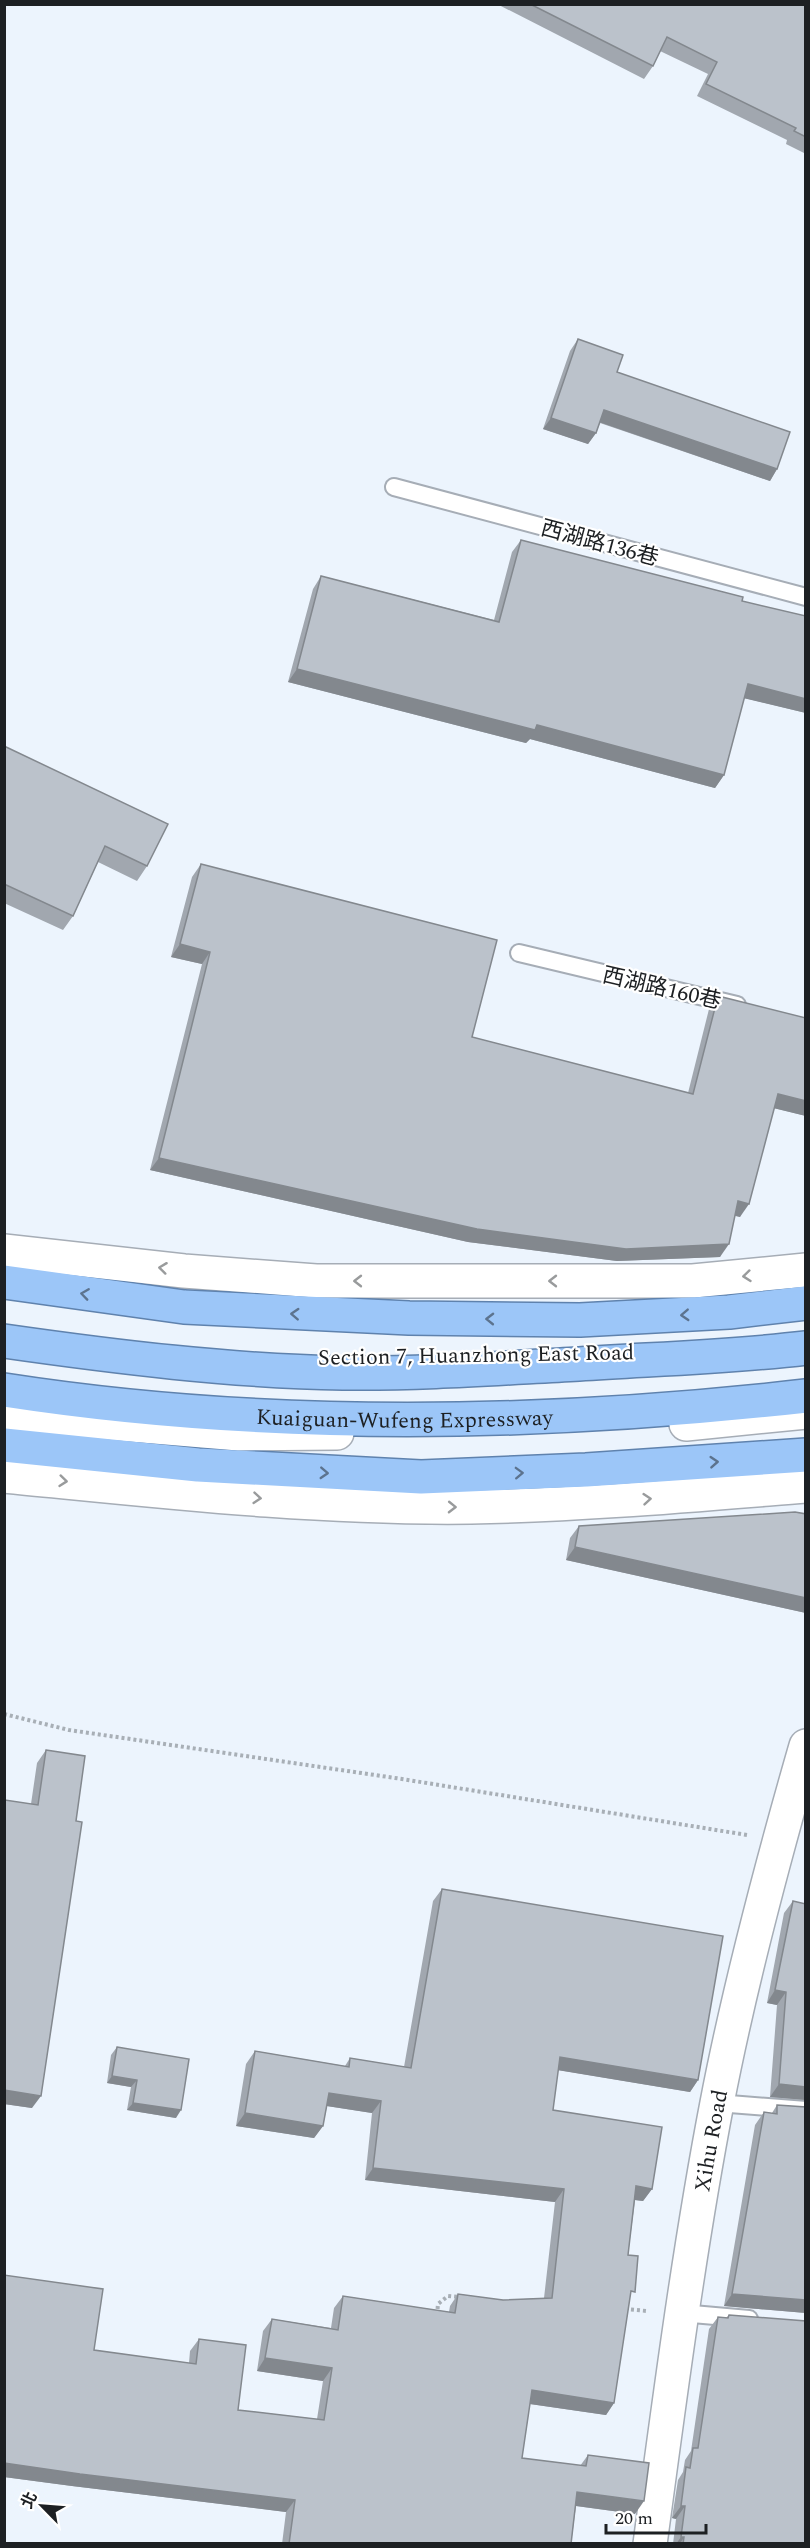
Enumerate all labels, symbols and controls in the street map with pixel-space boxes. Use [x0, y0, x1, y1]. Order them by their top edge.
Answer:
street label: 西湖路136巷 [537, 512, 662, 575]
street label: 西湖路160巷 [599, 959, 724, 1018]
one-way arrow [159, 1263, 168, 1275]
one-way arrow [743, 1269, 752, 1282]
one-way arrow [353, 1275, 362, 1287]
one-way arrow [548, 1275, 557, 1287]
one-way arrow [80, 1288, 89, 1301]
one-way arrow [290, 1308, 299, 1321]
one-way arrow [680, 1308, 689, 1321]
one-way arrow [485, 1313, 494, 1325]
street label: Section 7, Huanzhong East Road [318, 1336, 634, 1375]
street label: Kuaiguan-Wufeng Expressway [255, 1401, 555, 1438]
one-way arrow [709, 1455, 718, 1468]
one-way arrow [320, 1466, 329, 1479]
one-way arrow [515, 1467, 524, 1479]
one-way arrow [58, 1474, 67, 1487]
one-way arrow [253, 1492, 262, 1505]
one-way arrow [642, 1493, 651, 1506]
one-way arrow [447, 1500, 456, 1513]
street label: Xihu Road [686, 2087, 737, 2194]
north arrow [12, 2476, 72, 2536]
text: 北 [15, 2488, 44, 2512]
scale bar [606, 2497, 706, 2535]
text: 20 m [615, 2505, 653, 2532]

